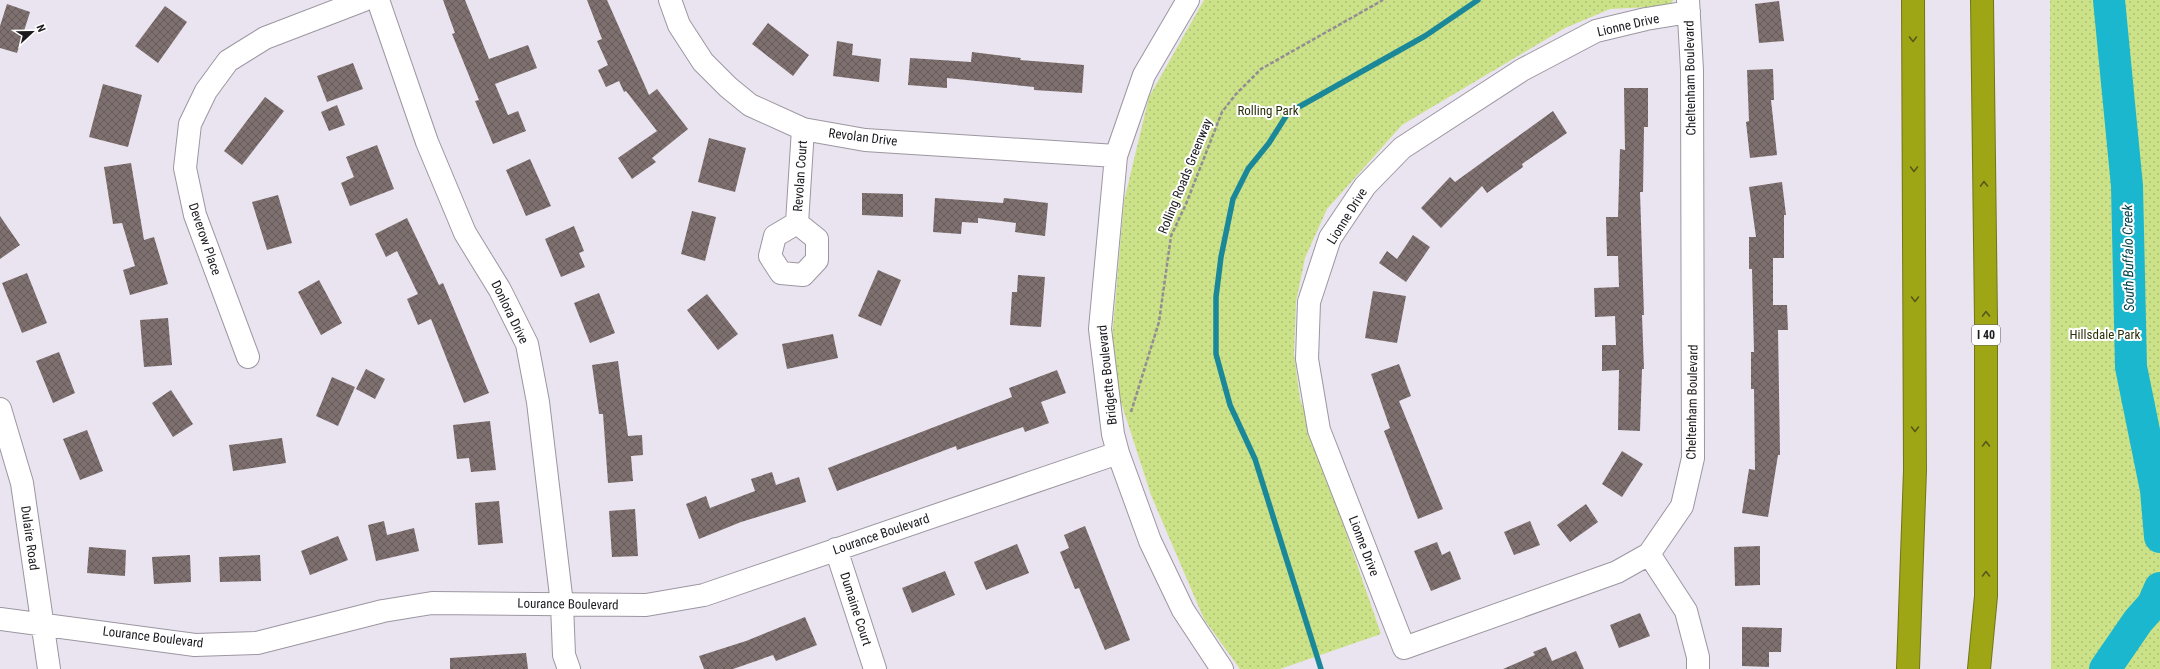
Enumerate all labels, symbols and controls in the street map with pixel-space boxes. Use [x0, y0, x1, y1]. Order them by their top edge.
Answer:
street label: Lionne Drive [1595, 11, 1661, 39]
north arrow [12, 12, 52, 52]
street label: Cheltenham Boulevard [1681, 20, 1699, 136]
text: N [34, 23, 48, 34]
one-way arrow [1909, 36, 1917, 42]
park label: Rolling Park [1237, 103, 1299, 118]
street label: Rolling Roads Greenway [1155, 116, 1215, 236]
street label: Revolan Drive [828, 125, 898, 149]
street label: Revolan Court [790, 140, 810, 212]
one-way arrow [1910, 166, 1918, 172]
one-way arrow [1980, 181, 1988, 187]
street label: Lionne Drive [1324, 185, 1370, 247]
street label: Deverow Place [186, 201, 224, 277]
water label: South Buffalo Creek [2119, 204, 2137, 312]
street label: Donlora Drive [488, 278, 532, 346]
one-way arrow [1910, 296, 1919, 302]
one-way arrow [1982, 311, 1990, 317]
street label: Bridgette Boulevard [1094, 324, 1120, 426]
road number: I 40 [1972, 325, 2000, 345]
park label: Hillsdale Park [2070, 327, 2141, 342]
street label: Cheltenham Boulevard [1683, 344, 1701, 460]
one-way arrow [1911, 426, 1919, 432]
one-way arrow [1982, 441, 1990, 447]
street label: Dulaire Road [18, 505, 42, 571]
street label: Lourance Boulevard [831, 510, 931, 558]
street label: Lionne Drive [1346, 514, 1382, 578]
street label: Dumaine Court [837, 570, 875, 648]
one-way arrow [1982, 571, 1990, 577]
street label: Lourance Boulevard [517, 596, 619, 612]
street label: Lourance Boulevard [102, 623, 204, 651]

